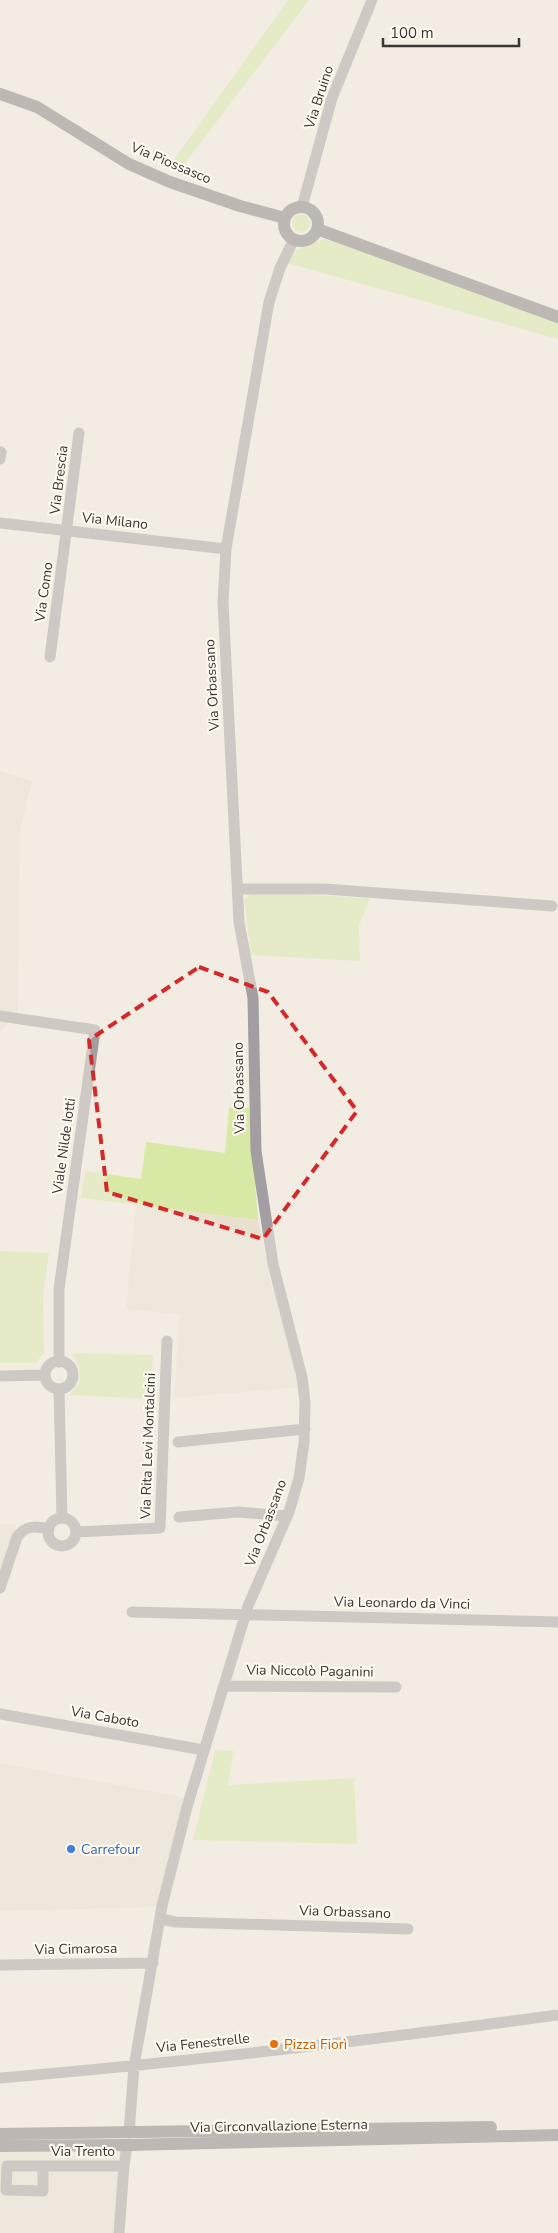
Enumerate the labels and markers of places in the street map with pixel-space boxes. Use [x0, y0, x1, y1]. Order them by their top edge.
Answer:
place label: Carrefour [81, 1840, 140, 1859]
marker: Carrefour [65, 1843, 77, 1855]
place label: Pizza Fiorì [284, 2035, 347, 2054]
marker: Pizza Fiorì [268, 2038, 280, 2050]

